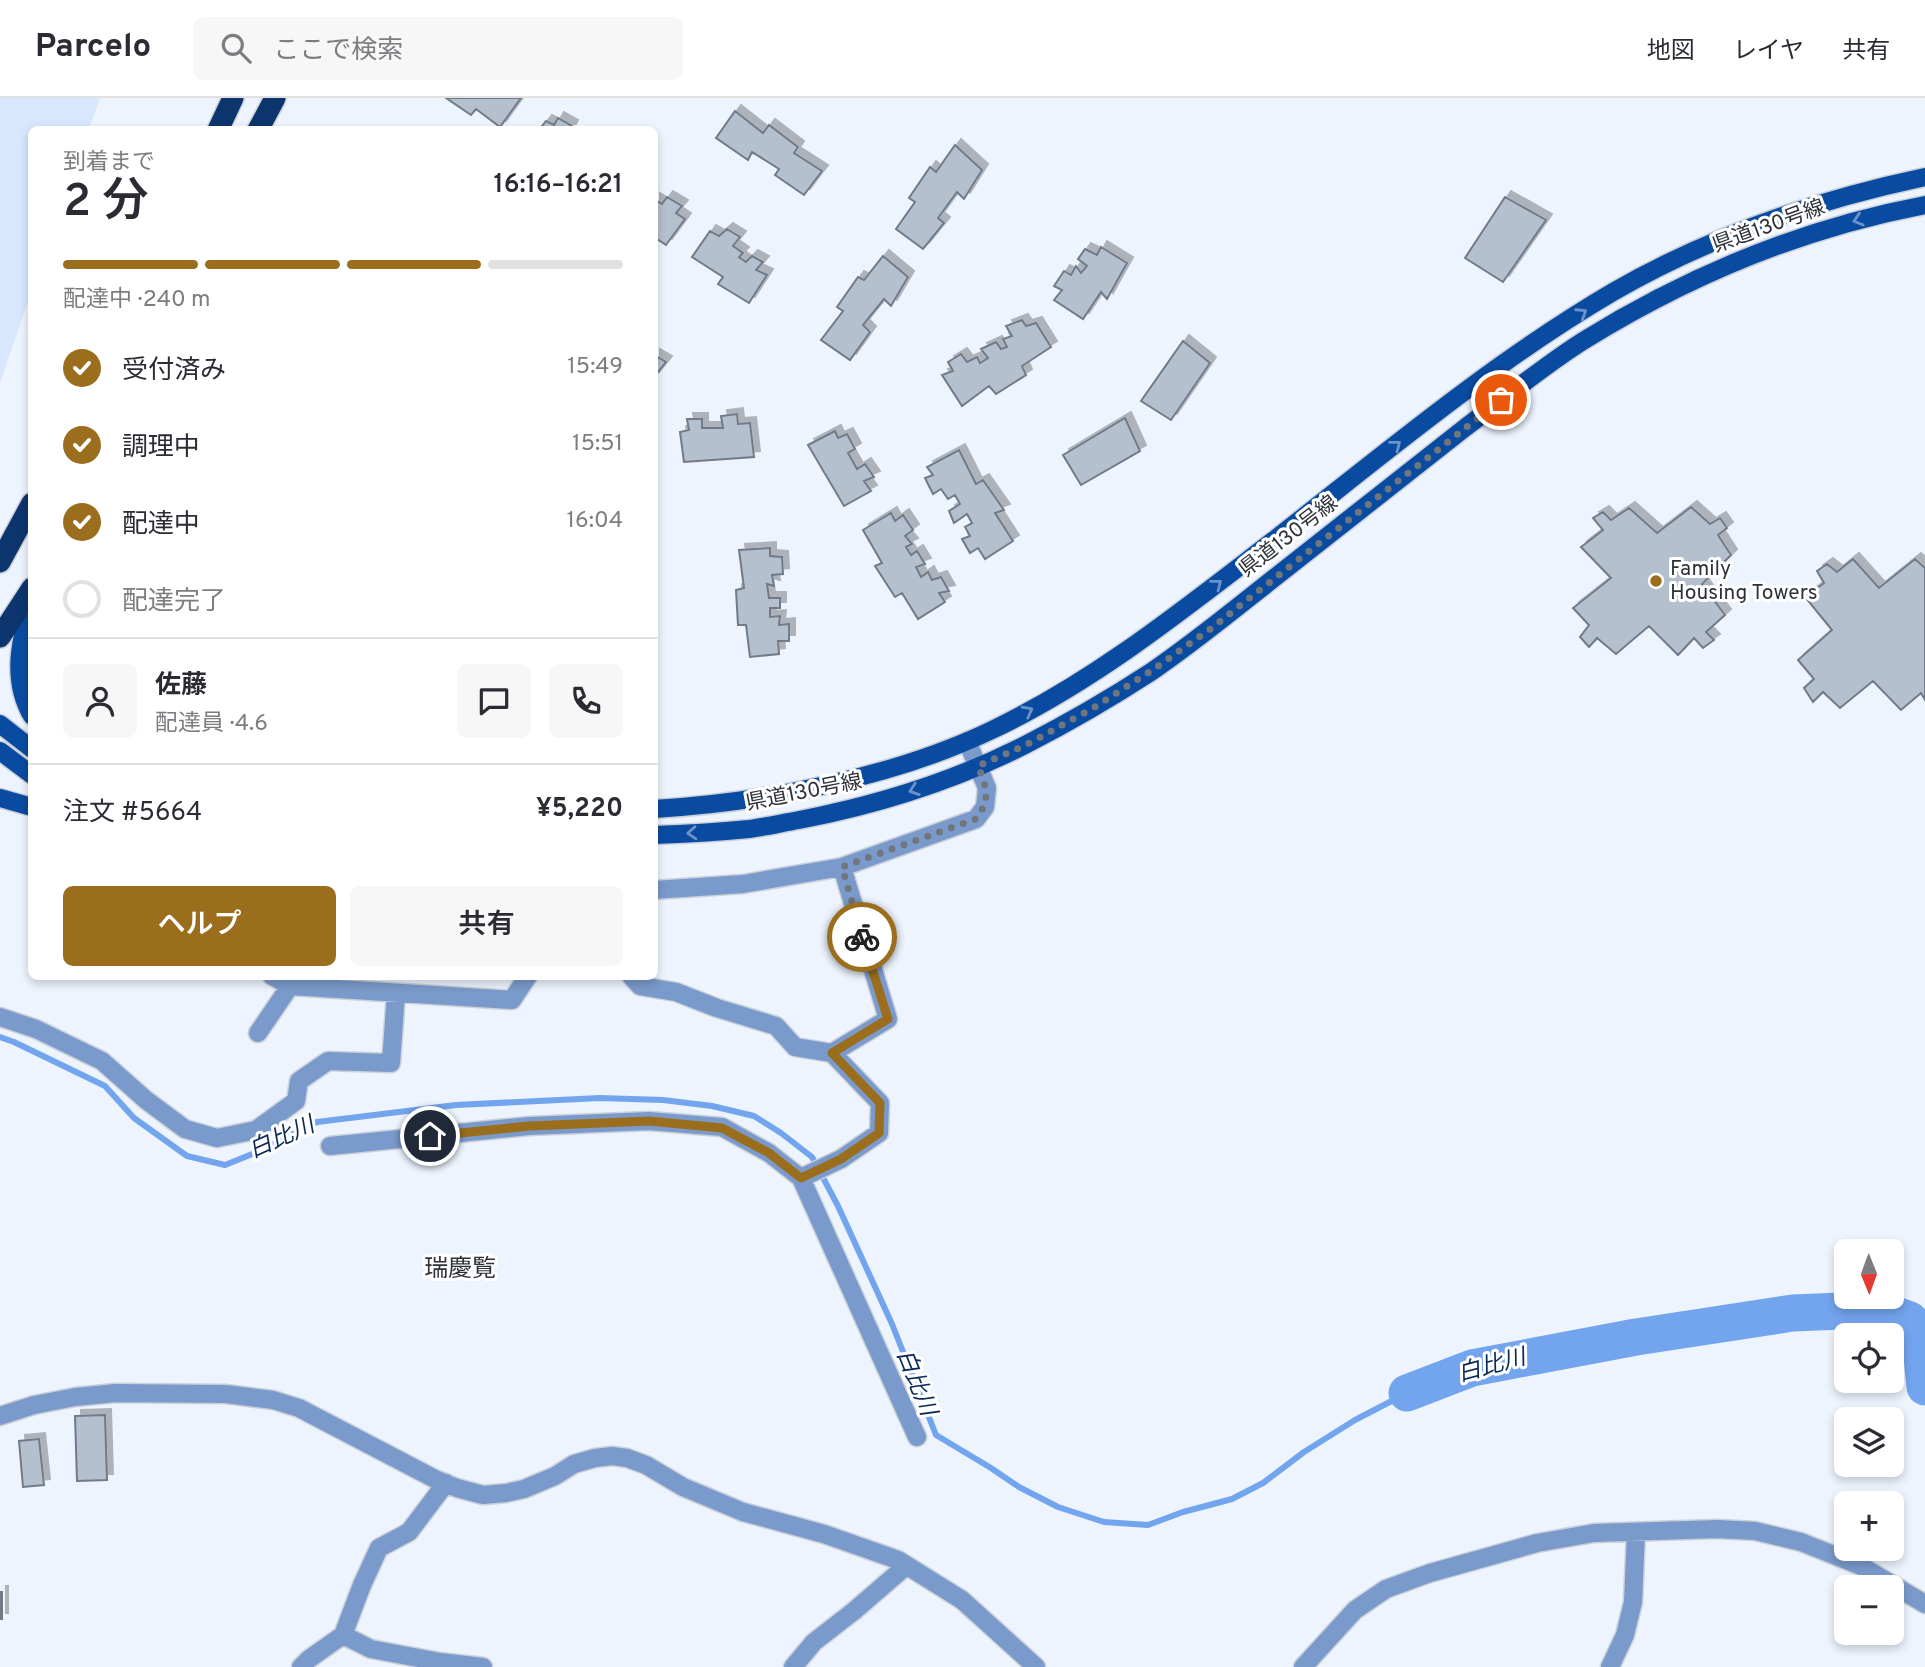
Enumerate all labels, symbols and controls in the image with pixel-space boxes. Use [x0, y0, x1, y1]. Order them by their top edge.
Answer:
search box [193, 17, 683, 80]
text: Parcelo [35, 27, 151, 69]
icon: search [217, 29, 255, 67]
text: ここで検索 [273, 35, 403, 68]
text: 地図 [1647, 37, 1695, 67]
text: レイヤ [1733, 37, 1804, 67]
text: 共有 [1842, 37, 1890, 67]
text: 到着まで [63, 149, 155, 178]
text: 16:16–16:21 [494, 169, 623, 202]
text: 2 分 [63, 174, 148, 233]
street label: 県道130号線 [1709, 194, 1829, 260]
one-way arrow [1853, 211, 1865, 226]
text: 配達中 · 240 m [63, 286, 211, 315]
one-way arrow [1574, 308, 1587, 321]
icon: check [63, 349, 101, 387]
text: 15:49 [567, 353, 623, 382]
text: 受付済み [122, 355, 226, 388]
pin [1471, 370, 1531, 430]
icon: bag [1482, 381, 1520, 419]
icon: check [63, 426, 101, 464]
text: 15:51 [572, 430, 623, 459]
text: 調理中 [122, 432, 200, 465]
one-way arrow [1389, 440, 1401, 453]
street label: 県道130号線 [1234, 490, 1344, 584]
icon: check [63, 503, 101, 541]
text: 16:04 [566, 507, 623, 536]
text: 配達中 [122, 509, 200, 542]
place label: Family Housing Towers [1670, 556, 1818, 607]
marker: Family Housing Towers [1648, 573, 1664, 589]
one-way arrow [1209, 580, 1221, 593]
text: 配達完了 [122, 586, 226, 619]
button: person [63, 664, 137, 738]
button: chat [457, 664, 531, 738]
button: phone [549, 664, 623, 738]
text: 佐藤 [155, 670, 207, 703]
one-way arrow [1021, 706, 1033, 719]
text: 配達員 · 4.6 [155, 710, 268, 739]
street label: 県道130号線 [744, 769, 864, 817]
one-way arrow [909, 782, 921, 796]
text: ¥5,220 [536, 793, 623, 826]
text: 注文 #5664 [63, 797, 202, 830]
one-way arrow [686, 825, 697, 840]
button: ヘルプ [63, 886, 336, 966]
button: 共有 [350, 886, 623, 966]
courier [827, 902, 897, 972]
icon: bike [843, 918, 881, 956]
pin [400, 1106, 460, 1166]
water label: 白比川 [245, 1111, 322, 1166]
icon: home [411, 1117, 449, 1155]
north arrow [1834, 1239, 1904, 1309]
map controls [1834, 1239, 1904, 1645]
district label: 瑞慶覧 [424, 1255, 496, 1285]
button: locate [1834, 1323, 1904, 1393]
water label: 白比川 [1455, 1343, 1532, 1390]
water label: 白比川 [889, 1346, 942, 1423]
button: layers [1834, 1407, 1904, 1477]
button: + [1834, 1491, 1904, 1561]
button: − [1834, 1575, 1904, 1645]

